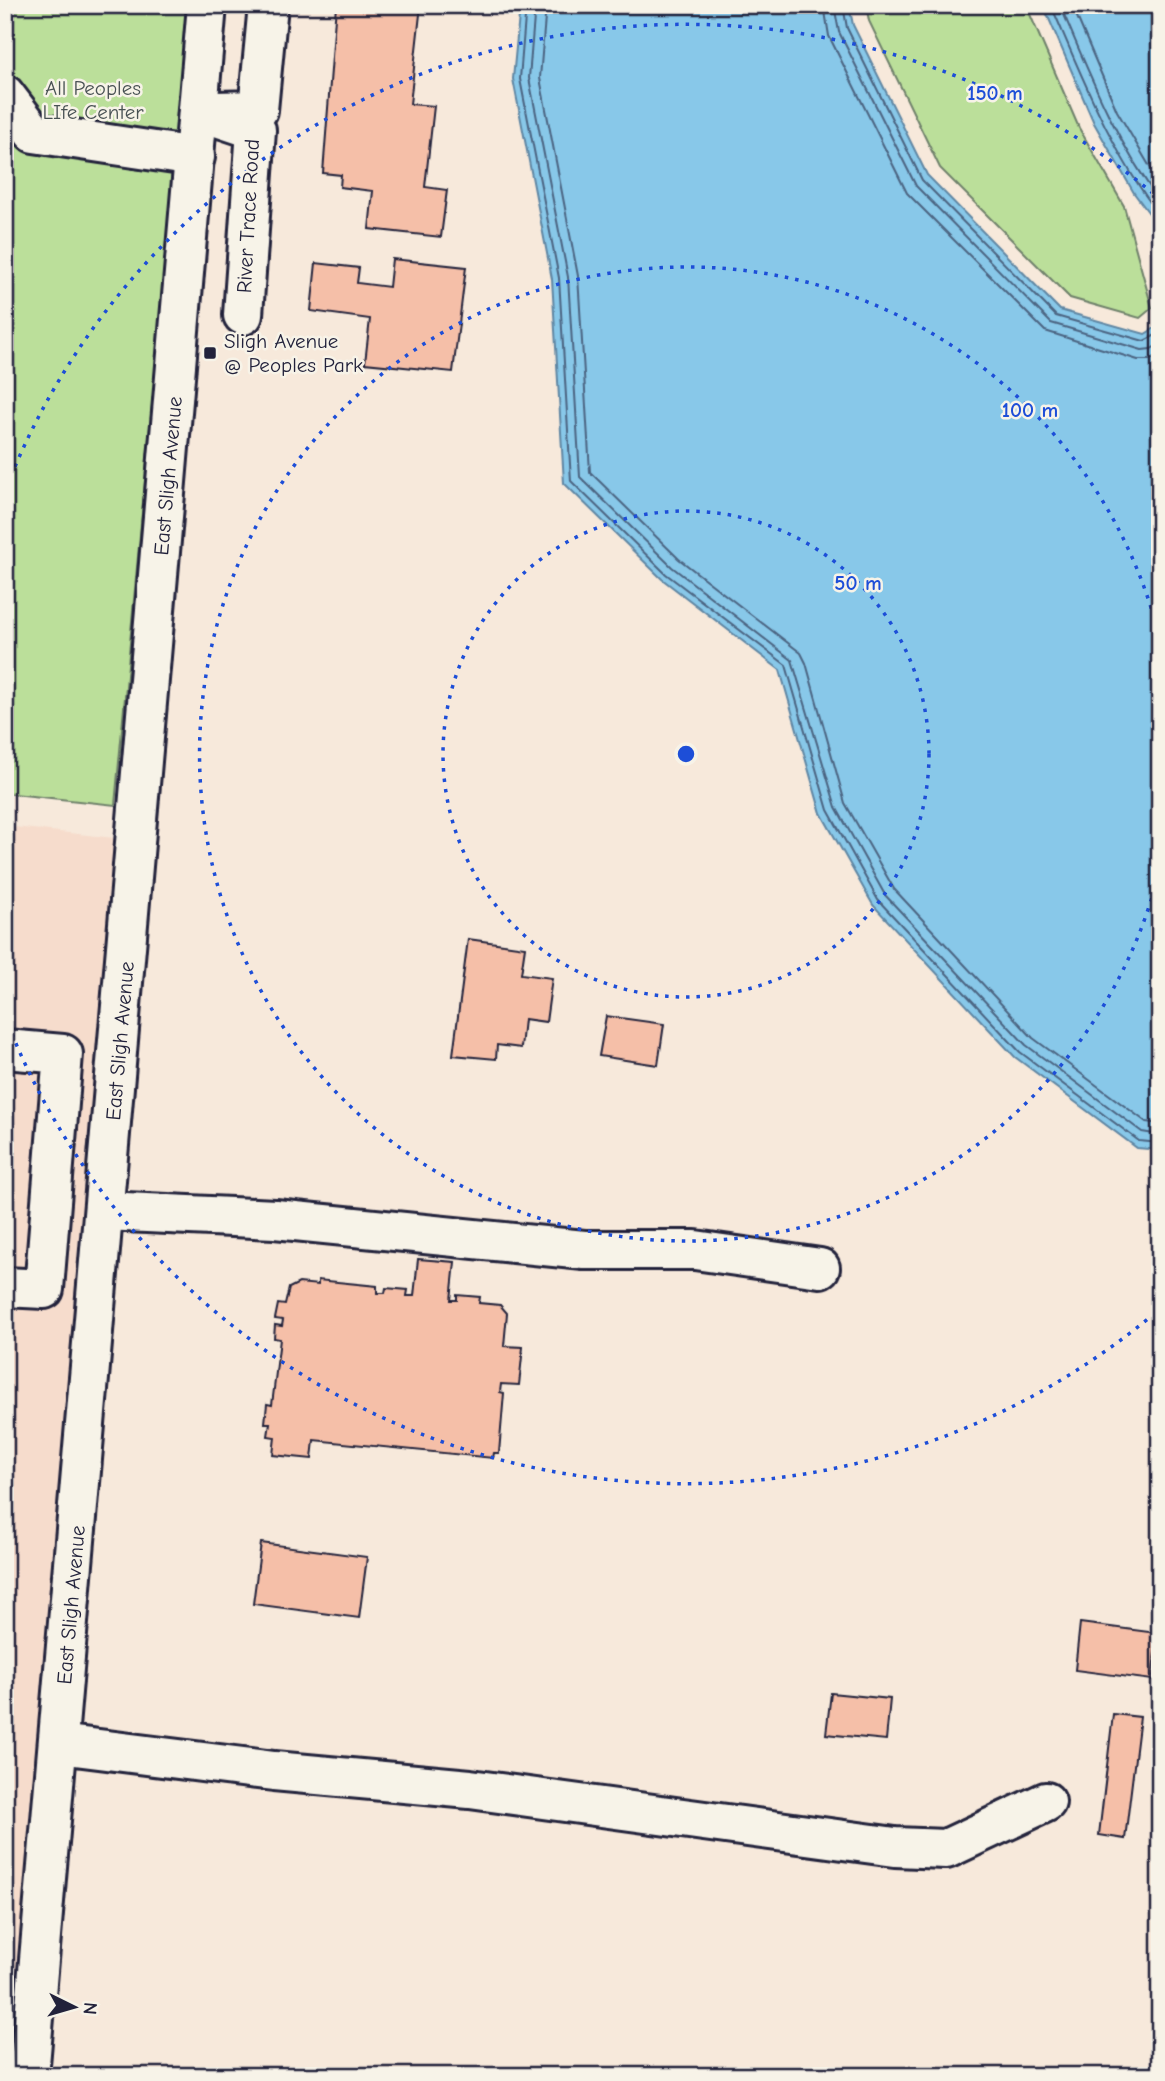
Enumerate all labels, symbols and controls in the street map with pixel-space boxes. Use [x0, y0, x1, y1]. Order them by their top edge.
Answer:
park label: All Peoples LIfe Center [42, 76, 144, 124]
text: 150 m [967, 81, 1023, 105]
street label: River Trace Road [232, 138, 264, 294]
place label: Sligh Avenue @ Peoples Park [224, 329, 363, 377]
marker: Sligh Avenue @ Peoples Park [202, 345, 218, 361]
street label: East Sligh Avenue [149, 395, 187, 557]
text: 100 m [1002, 398, 1058, 422]
text: 50 m [834, 571, 882, 595]
centre of rings [674, 742, 698, 766]
street label: East Sligh Avenue [101, 960, 139, 1122]
street label: East Sligh Avenue [52, 1524, 90, 1686]
north arrow [38, 1972, 108, 2042]
text: N [78, 2001, 101, 2016]

